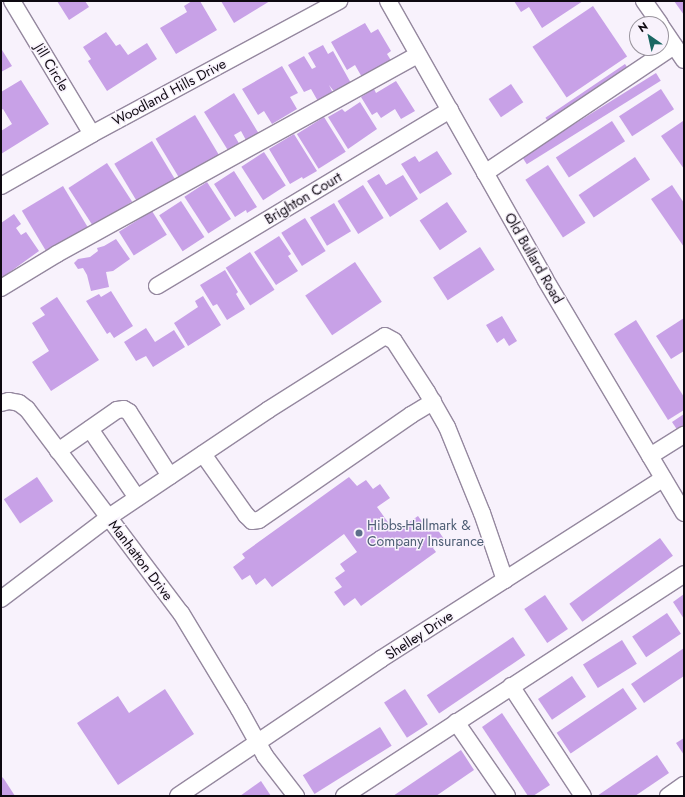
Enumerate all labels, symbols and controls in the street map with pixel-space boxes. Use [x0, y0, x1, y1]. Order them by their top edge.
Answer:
north arrow [629, 16, 669, 56]
text: N [635, 18, 651, 36]
street label: Jill Circle [31, 40, 73, 94]
street label: Woodland Hills Drive [109, 55, 229, 129]
street label: Brighton Court [261, 168, 345, 228]
street label: Old Bullard Road [501, 210, 567, 306]
street label: Manhatton Drive [105, 516, 177, 604]
place label: Hibbs-Hallmark & Company Insurance [367, 517, 484, 550]
marker: Hibbs-Hallmark & Company Insurance [354, 528, 364, 538]
street label: Shelley Drive [382, 607, 456, 663]

